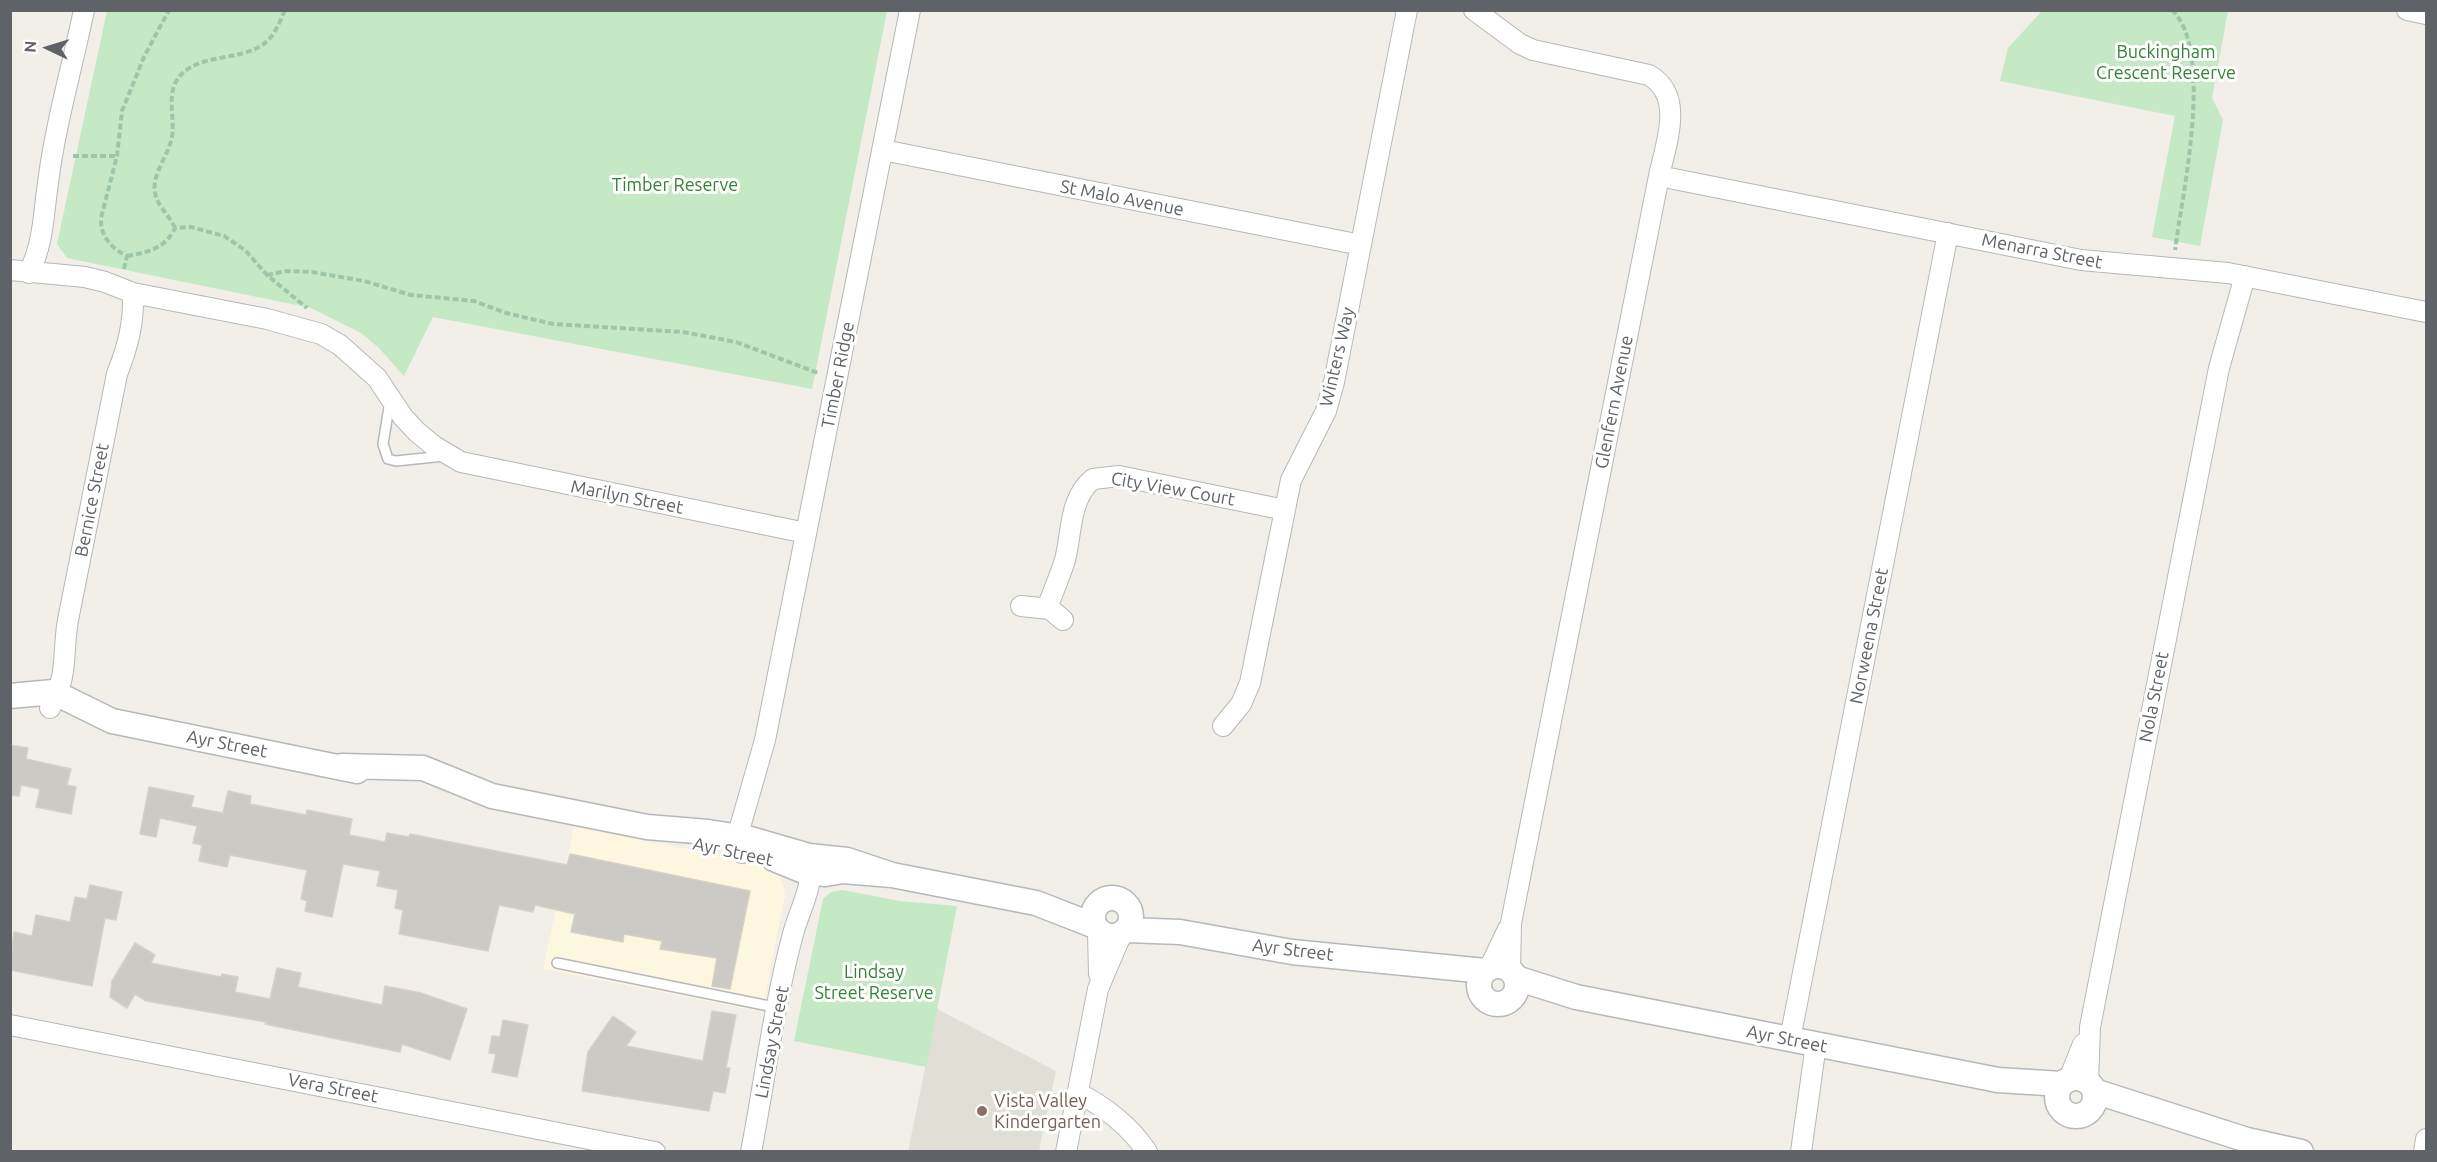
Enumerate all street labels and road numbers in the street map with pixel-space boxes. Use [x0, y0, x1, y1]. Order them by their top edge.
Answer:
street label: St Malo Avenue [1058, 175, 1186, 221]
street label: Menarra Street [1980, 229, 2104, 273]
street label: Winters Way [1315, 305, 1359, 409]
street label: Timber Ridge [817, 320, 859, 430]
street label: Glenfern Avenue [1590, 333, 1638, 471]
street label: Bernice Street [70, 441, 114, 559]
street label: City View Court [1109, 467, 1237, 511]
street label: Marilyn Street [569, 476, 685, 518]
street label: Norweena Street [1845, 566, 1893, 706]
street label: Nola Street [2135, 650, 2173, 744]
street label: Ayr Street [185, 726, 269, 762]
street label: Ayr Street [691, 833, 775, 871]
street label: Ayr Street [1251, 934, 1335, 966]
street label: Lindsay Street [750, 984, 794, 1100]
street label: Ayr Street [1745, 1021, 1829, 1057]
street label: Vera Street [286, 1069, 380, 1107]

